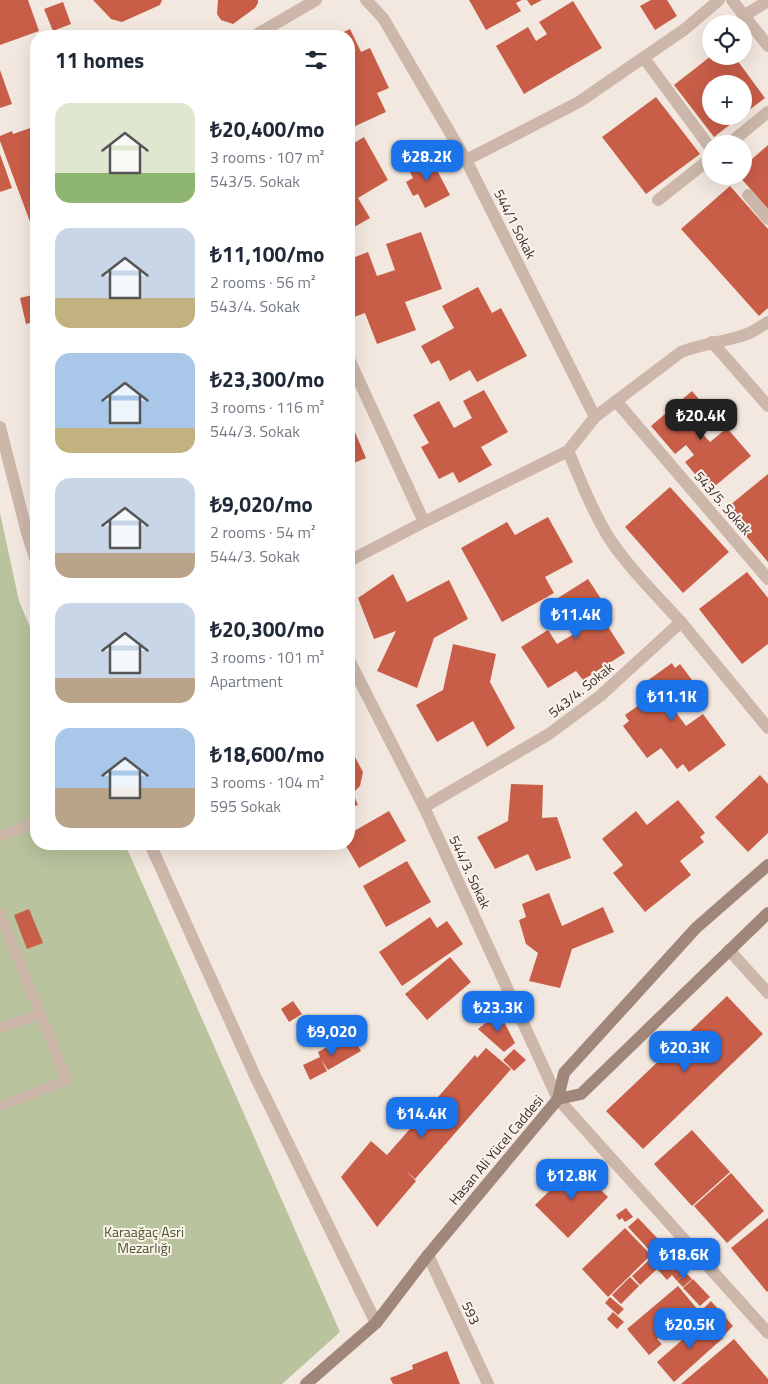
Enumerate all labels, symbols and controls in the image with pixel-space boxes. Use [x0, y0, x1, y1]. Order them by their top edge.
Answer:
map controls [702, 15, 752, 185]
button: locate [702, 15, 752, 65]
text: 11 homes [55, 44, 144, 76]
icon: filters [302, 46, 330, 74]
button: + [702, 75, 752, 125]
text: ₺20,400/mo [210, 113, 324, 145]
icon: home [95, 123, 155, 183]
button: − [702, 135, 752, 185]
pin: ₺28.2K [386, 140, 468, 182]
text: ₺28.2K [402, 144, 452, 168]
text: 3 rooms · 107 m² [210, 145, 324, 169]
text: 543/5. Sokak [210, 169, 300, 193]
street label: 544/1 Sokak [489, 185, 542, 262]
text: ₺11,100/mo [210, 238, 324, 270]
icon: home [95, 248, 155, 308]
text: 2 rooms · 56 m² [210, 270, 315, 294]
text: 543/4. Sokak [210, 294, 300, 318]
text: ₺23,300/mo [210, 363, 324, 395]
icon: home [95, 373, 155, 433]
text: 3 rooms · 116 m² [210, 395, 324, 419]
pin: ₺20.4K [660, 398, 742, 441]
text: ₺20.4K [676, 403, 726, 427]
text: 544/3. Sokak [210, 419, 300, 443]
street label: 543/5. Sokak [690, 466, 757, 539]
text: ₺9,020/mo [210, 488, 313, 520]
icon: home [95, 498, 155, 558]
text: 2 rooms · 54 m² [210, 520, 315, 544]
text: 544/3. Sokak [210, 544, 300, 568]
pin: ₺11.4K [535, 598, 617, 640]
text: ₺11.4K [551, 602, 601, 626]
text: ₺20,300/mo [210, 613, 324, 645]
icon: home [95, 623, 155, 683]
text: 3 rooms · 101 m² [210, 645, 324, 669]
street label: 543/4. Sokak [544, 657, 618, 723]
text: Apartment [210, 669, 283, 693]
pin: ₺11.1K [631, 680, 713, 722]
text: ₺11.1K [647, 684, 697, 708]
text: ₺18,600/mo [210, 738, 324, 770]
icon: home [95, 748, 155, 808]
text: 3 rooms · 104 m² [210, 770, 324, 794]
text: 595 Sokak [210, 794, 281, 818]
street label: 544/3. Sokak [444, 832, 497, 912]
pin: ₺23.3K [457, 990, 539, 1033]
text: ₺23.3K [473, 995, 523, 1019]
pin: ₺9,020 [291, 1014, 373, 1057]
text: ₺9,020 [307, 1019, 357, 1043]
pin: ₺20.3K [644, 1030, 726, 1073]
text: ₺20.3K [660, 1035, 710, 1059]
street label: Hasan Ali Yücel Caddesi [443, 1090, 548, 1209]
pin: ₺14.4K [381, 1096, 463, 1139]
text: ₺14.4K [397, 1101, 447, 1125]
pin: ₺12.8K [531, 1158, 613, 1201]
text: ₺12.8K [547, 1163, 597, 1187]
park label: Karaağaç Asri Mezarlığı [104, 1221, 184, 1258]
pin: ₺18.6K [643, 1238, 725, 1280]
text: ₺18.6K [659, 1242, 709, 1266]
street label: 593 [457, 1298, 486, 1328]
pin: ₺20.5K [649, 1308, 731, 1350]
text: ₺20.5K [665, 1312, 715, 1336]

